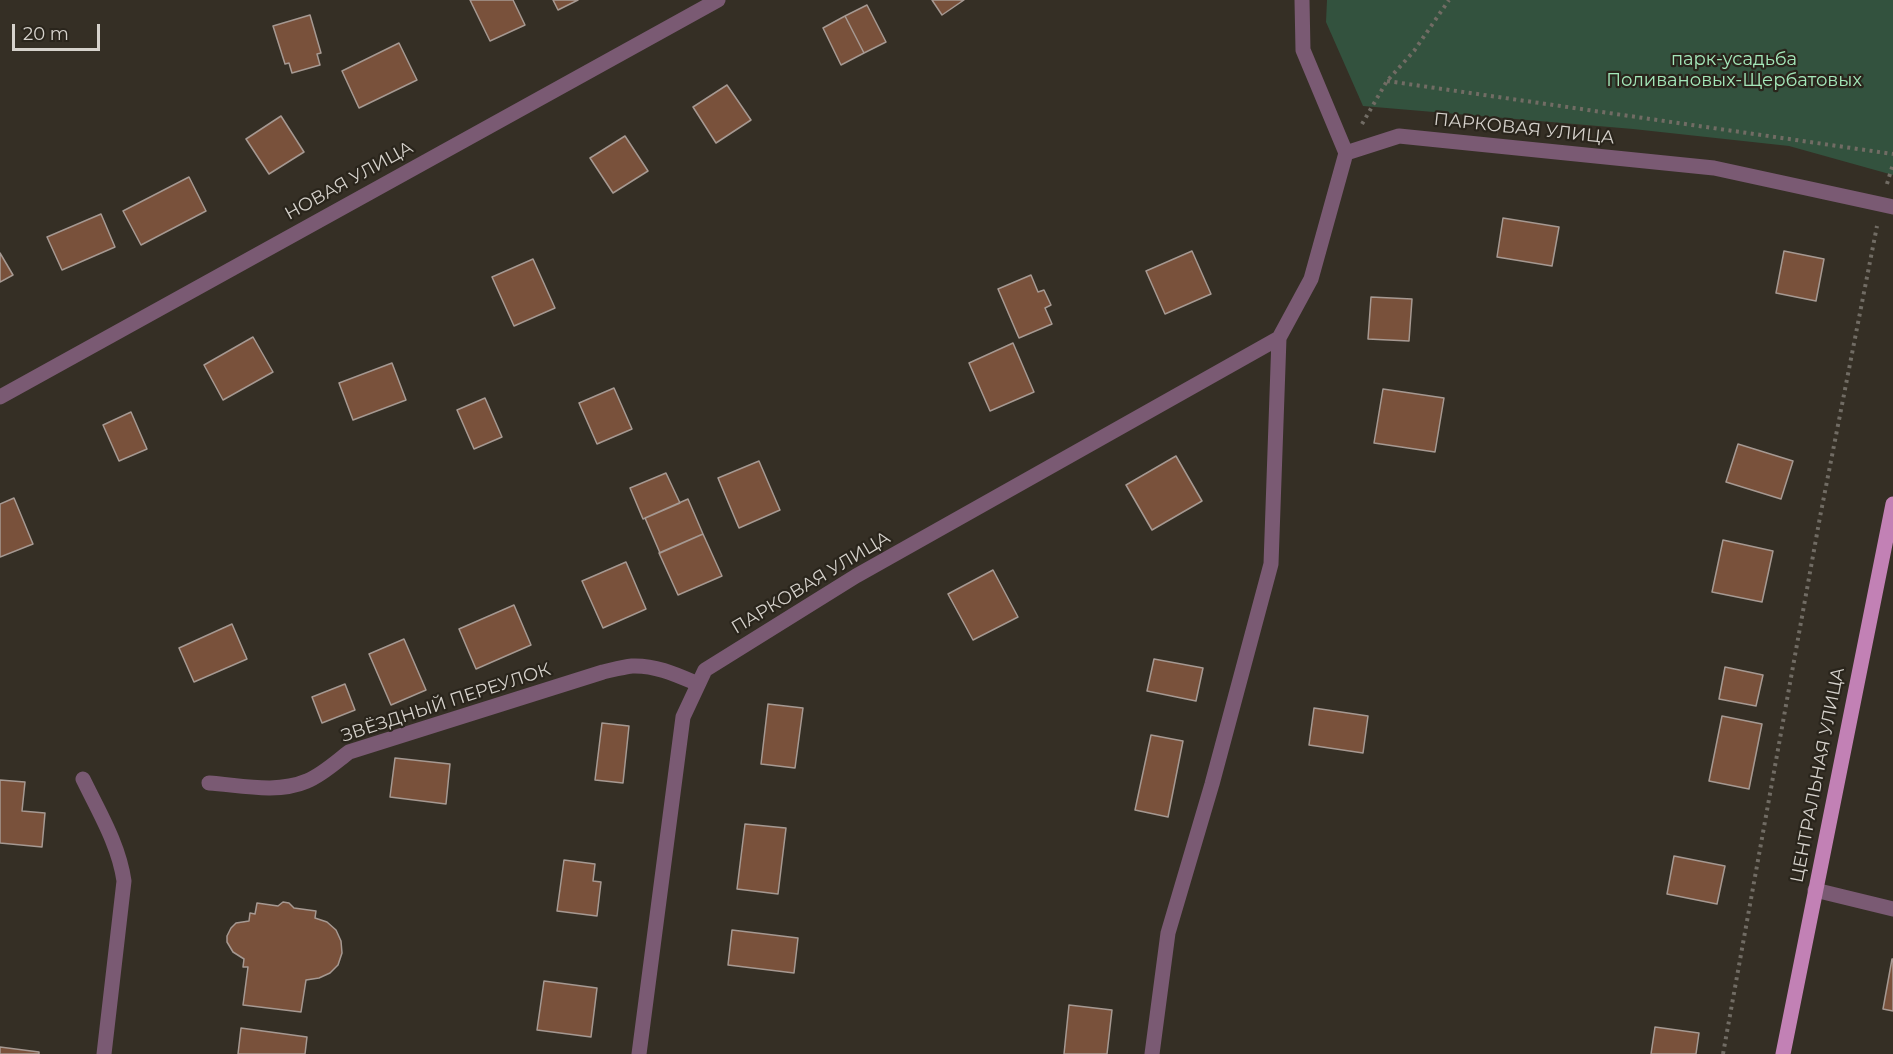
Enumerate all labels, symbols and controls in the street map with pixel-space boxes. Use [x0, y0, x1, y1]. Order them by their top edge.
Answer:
scale bar [15, 12, 104, 50]
text: 20 m [23, 23, 69, 45]
park label: парк-усадьба Поливановых-Щербатовых [1606, 49, 1862, 92]
street label: ПАРКОВАЯ УЛИЦА [1433, 109, 1615, 149]
street label: НОВАЯ УЛИЦА [281, 137, 417, 225]
street label: ПАРКОВАЯ УЛИЦА [728, 527, 894, 639]
street label: ЗВЁЗДНЫЙ ПЕРЕУЛОК [338, 659, 554, 747]
street label: ЦЕНТРАЛЬНАЯ УЛИЦА [1787, 665, 1849, 885]

